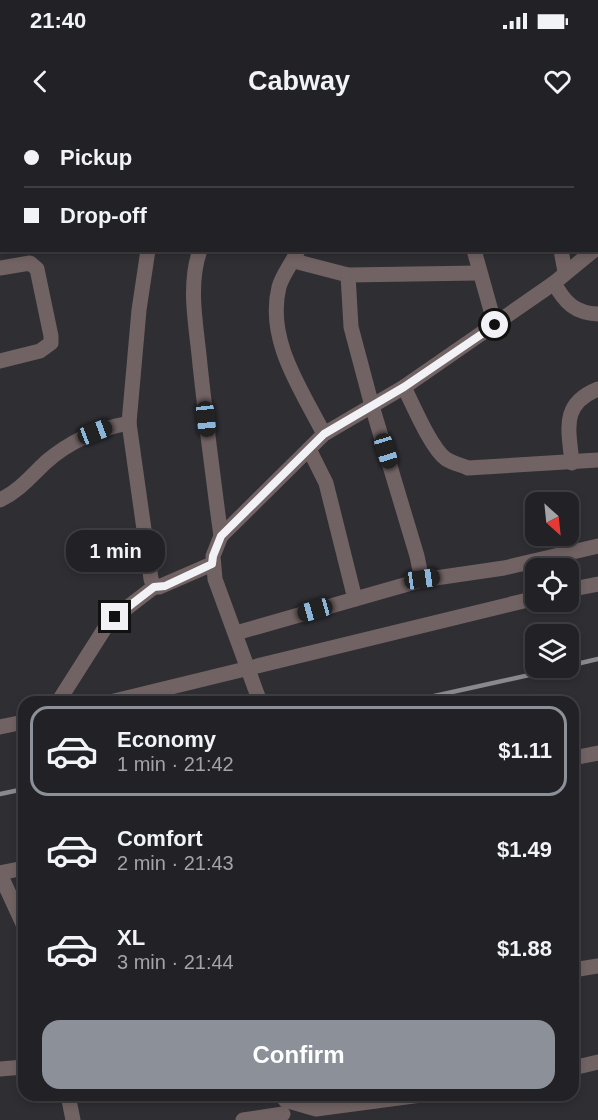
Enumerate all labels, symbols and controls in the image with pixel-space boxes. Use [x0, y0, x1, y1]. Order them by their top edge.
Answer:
text: 21:40 [30, 8, 86, 33]
icon: back [24, 65, 57, 98]
icon: heart [541, 65, 574, 98]
text: Cabway [248, 66, 350, 96]
text: Pickup [60, 145, 132, 170]
text: Drop-off [60, 203, 147, 228]
route start [481, 311, 508, 338]
car [195, 400, 217, 438]
car [75, 417, 115, 447]
car [372, 431, 400, 471]
north arrow [525, 492, 579, 546]
map controls [525, 492, 579, 678]
callout: 1 min [66, 530, 164, 572]
text: 1 min [89, 540, 142, 562]
button: locate [525, 558, 579, 612]
car [403, 568, 441, 590]
car [295, 596, 335, 624]
route end [101, 603, 128, 630]
button: layers [525, 624, 579, 678]
icon: car [45, 724, 99, 778]
text: Economy [117, 727, 216, 752]
text: $1.11 [498, 738, 552, 763]
text: 1 min · 21:42 [117, 753, 234, 775]
icon: car [45, 823, 99, 877]
text: Comfort [117, 826, 203, 851]
text: $1.49 [497, 837, 552, 862]
text: 2 min · 21:43 [117, 852, 234, 874]
icon: car [45, 922, 99, 976]
text: XL [117, 925, 145, 950]
text: $1.88 [497, 936, 552, 961]
text: 3 min · 21:44 [117, 951, 234, 973]
button: Confirm [42, 1020, 555, 1089]

